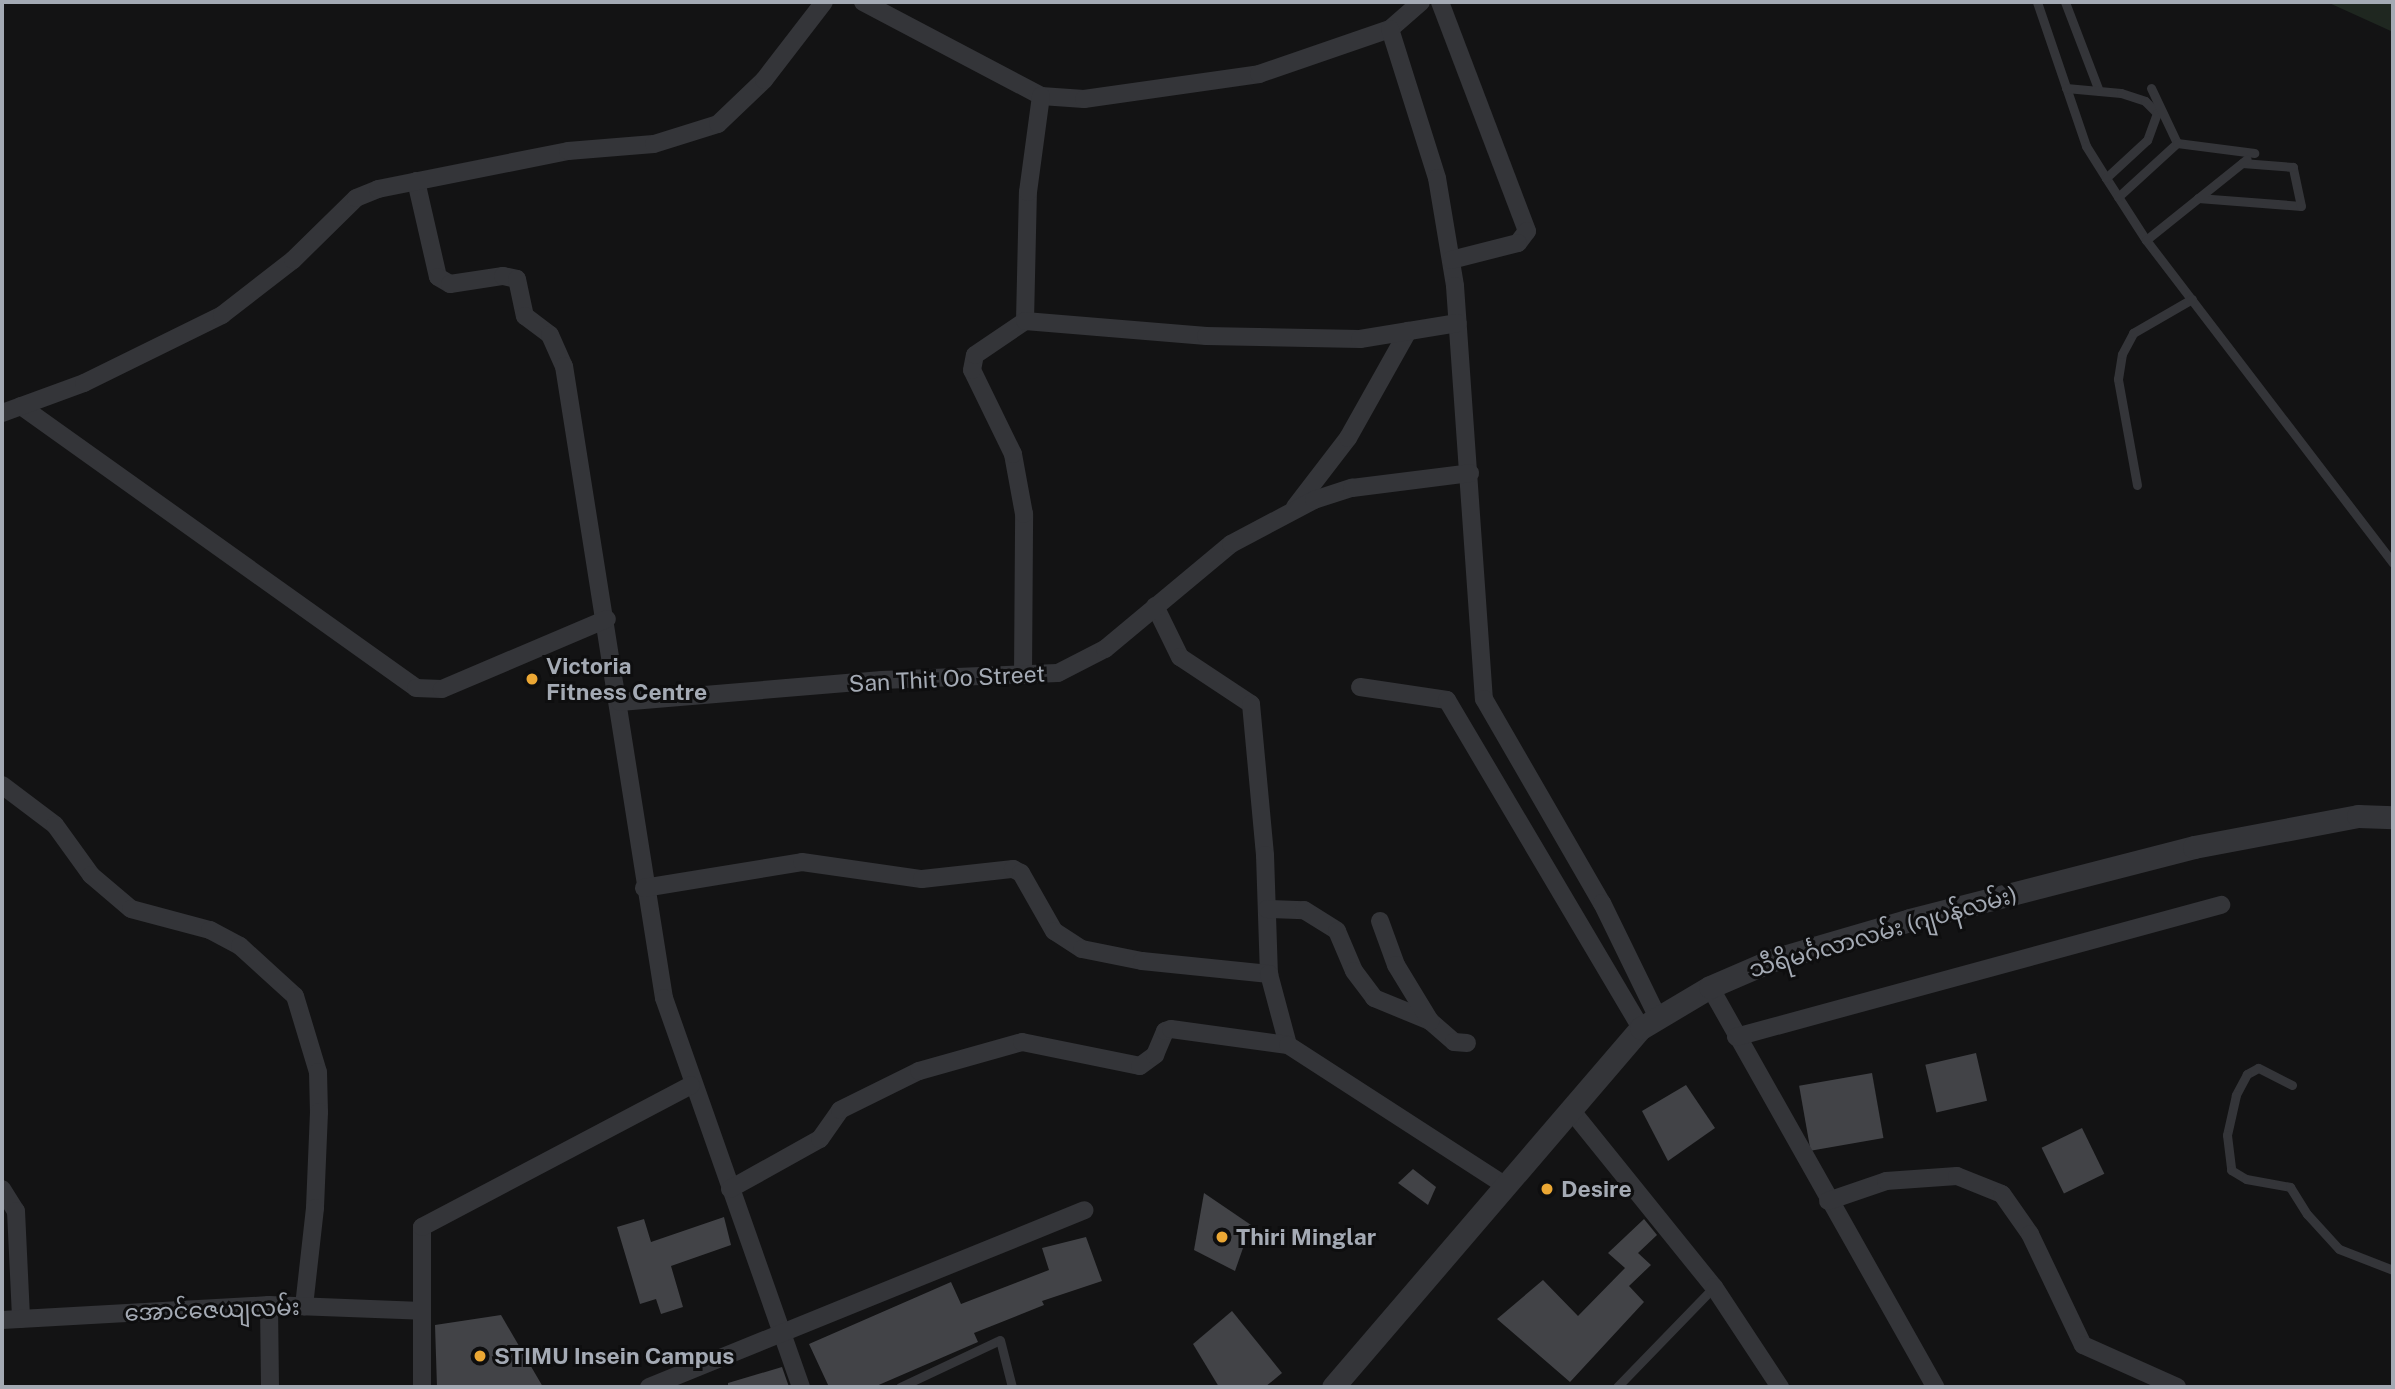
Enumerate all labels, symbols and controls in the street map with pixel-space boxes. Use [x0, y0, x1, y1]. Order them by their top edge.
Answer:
place label: Victoria Fitness Centre [546, 652, 707, 706]
street label: San Thit Oo Street [848, 660, 1046, 698]
marker: Victoria Fitness Centre [524, 671, 540, 687]
street label: သီရိမင်္ဂလာလမ်း (ဂျပန်လမ်း) [1746, 880, 2020, 984]
place label: Desire [1561, 1175, 1632, 1203]
marker: Desire [1539, 1181, 1555, 1197]
place label: Thiri Minglar [1236, 1223, 1376, 1251]
marker: Thiri Minglar [1214, 1229, 1230, 1245]
street label: အောင်ဇေယျလမ်း [124, 1293, 300, 1327]
place label: STIMU Insein Campus [494, 1342, 734, 1370]
marker: STIMU Insein Campus [472, 1348, 488, 1364]

